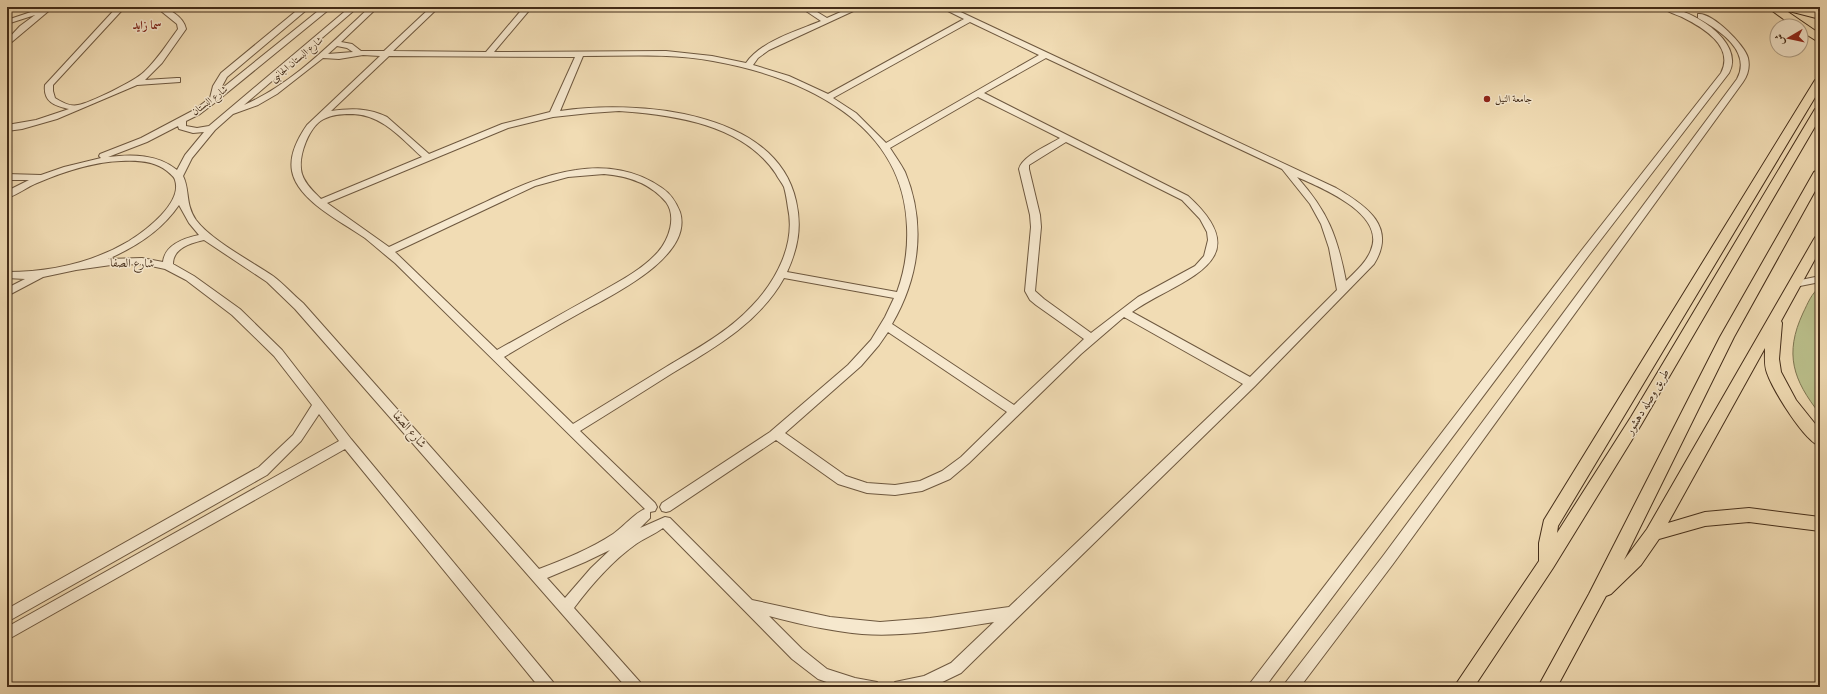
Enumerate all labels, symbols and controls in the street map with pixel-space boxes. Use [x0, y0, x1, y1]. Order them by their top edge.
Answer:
district label: سما زايد [133, 17, 161, 35]
north arrow [1769, 18, 1809, 58]
street label: شارع البستان الجانبى [267, 33, 328, 87]
text: ش [1771, 33, 1789, 46]
street label: شارع البستان [189, 82, 232, 120]
place label: جامعة النيل [1495, 92, 1532, 107]
marker: جامعة النيل [1482, 94, 1492, 104]
street label: شارع الصفا [110, 255, 154, 274]
street label: طريق وصله دهشور [1621, 366, 1675, 439]
street label: شارع الصفا [387, 407, 430, 453]

